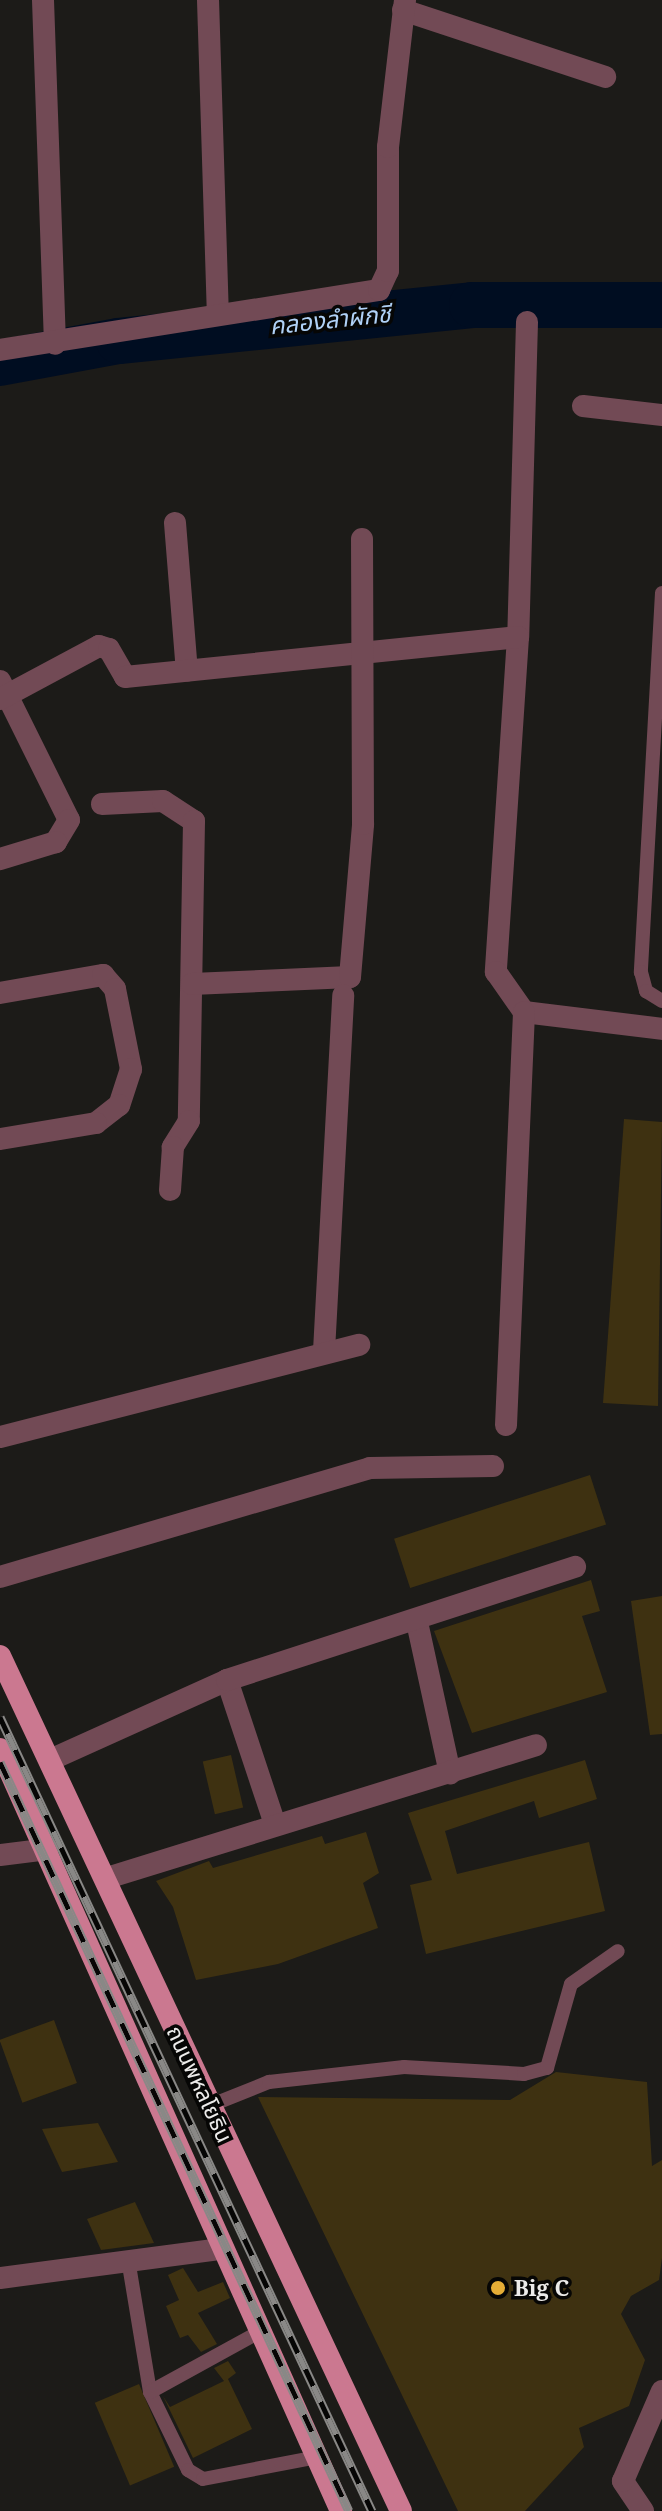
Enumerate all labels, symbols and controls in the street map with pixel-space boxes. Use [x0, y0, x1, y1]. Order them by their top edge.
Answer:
water label: คลองลำผักชี [268, 298, 392, 340]
street label: ถนนพหลโยธิน [161, 2021, 239, 2147]
place label: Big C [514, 2275, 569, 2301]
marker: Big C [489, 2279, 507, 2297]

